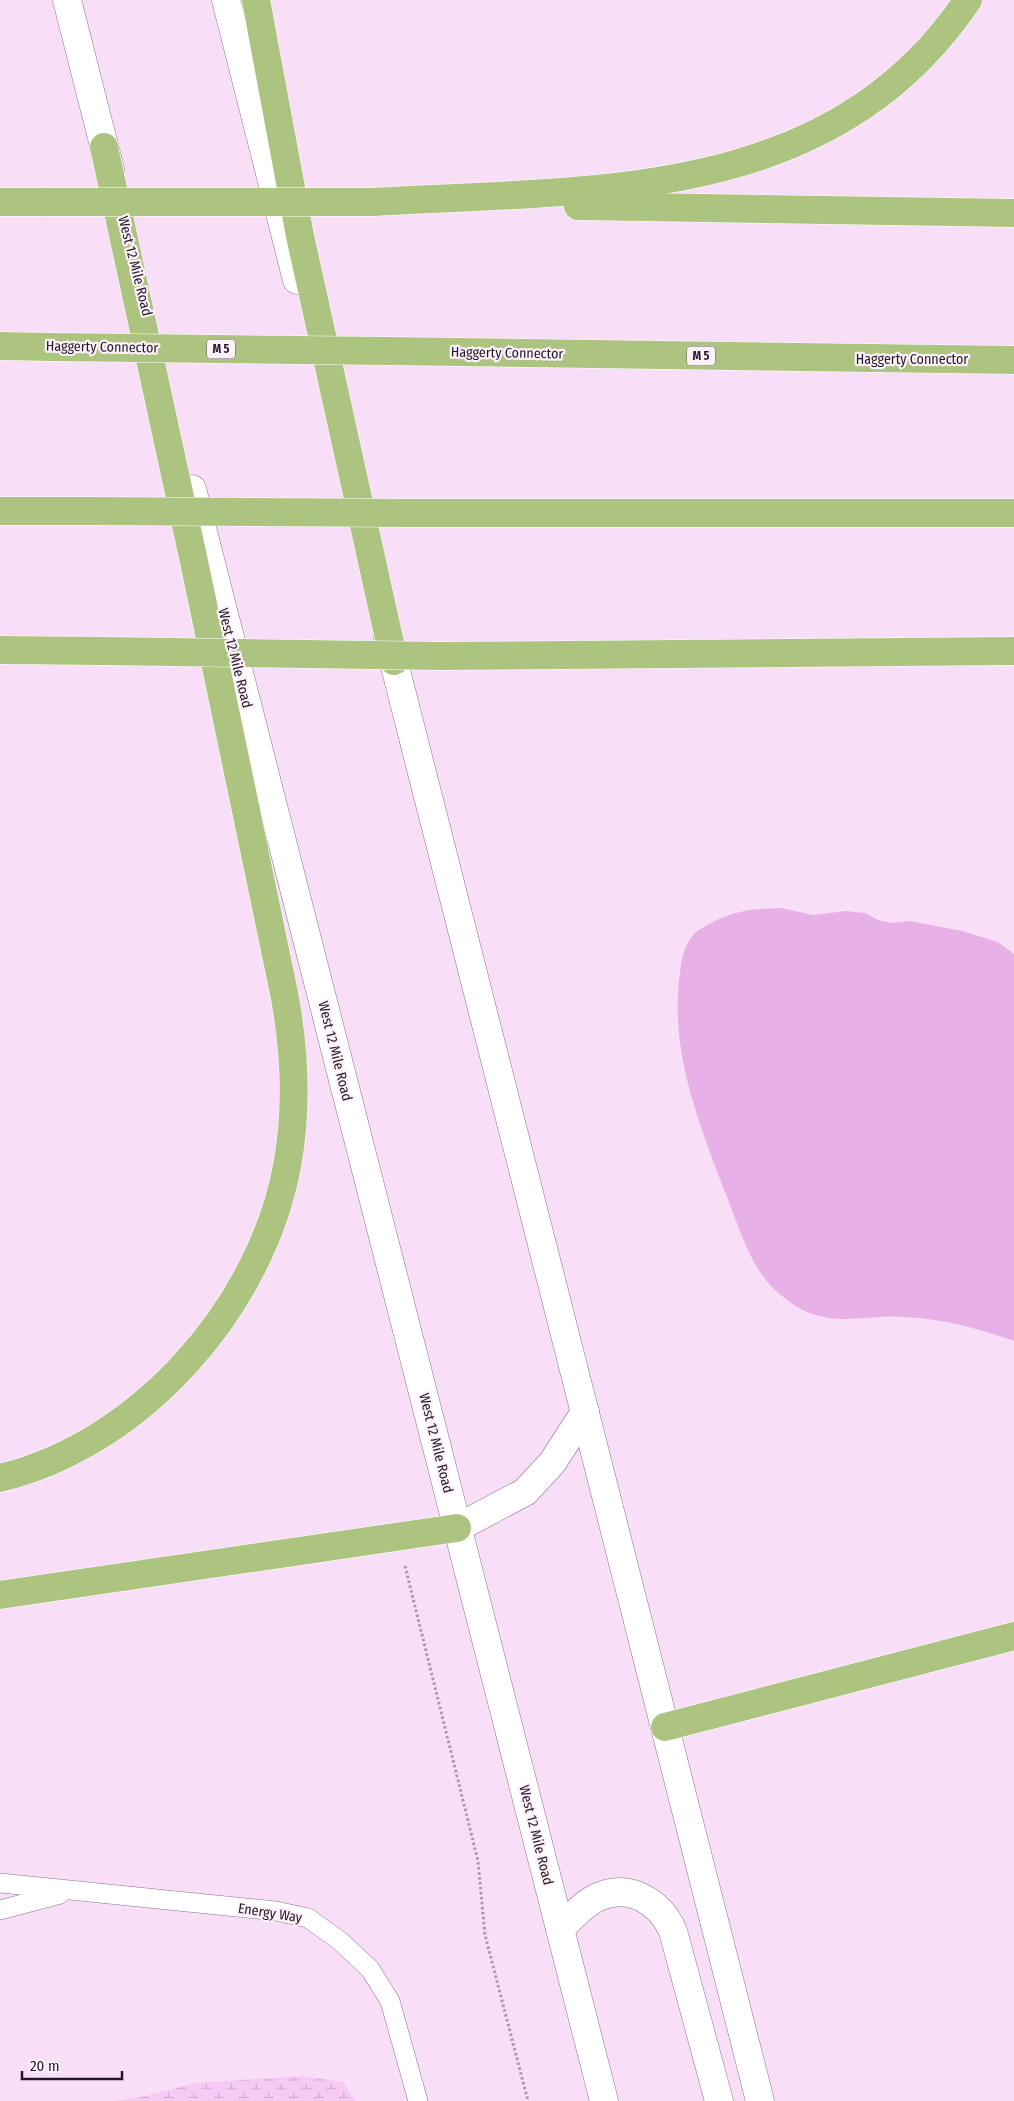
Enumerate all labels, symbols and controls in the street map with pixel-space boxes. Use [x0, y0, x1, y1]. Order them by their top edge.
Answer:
street label: West 12 Mile Road [114, 214, 156, 318]
street label: Haggerty Connector [46, 338, 158, 356]
road number: M 5 [207, 339, 235, 358]
street label: Haggerty Connector [451, 344, 563, 362]
road number: M 5 [687, 346, 715, 366]
street label: Haggerty Connector [856, 351, 968, 368]
street label: West 12 Mile Road [214, 606, 256, 710]
street label: West 12 Mile Road [314, 999, 356, 1103]
street label: West 12 Mile Road [415, 1391, 457, 1495]
street label: West 12 Mile Road [515, 1783, 557, 1887]
street label: Energy Way [237, 1900, 304, 1927]
scale bar [22, 2048, 122, 2080]
text: 20 m [30, 2057, 60, 2075]

